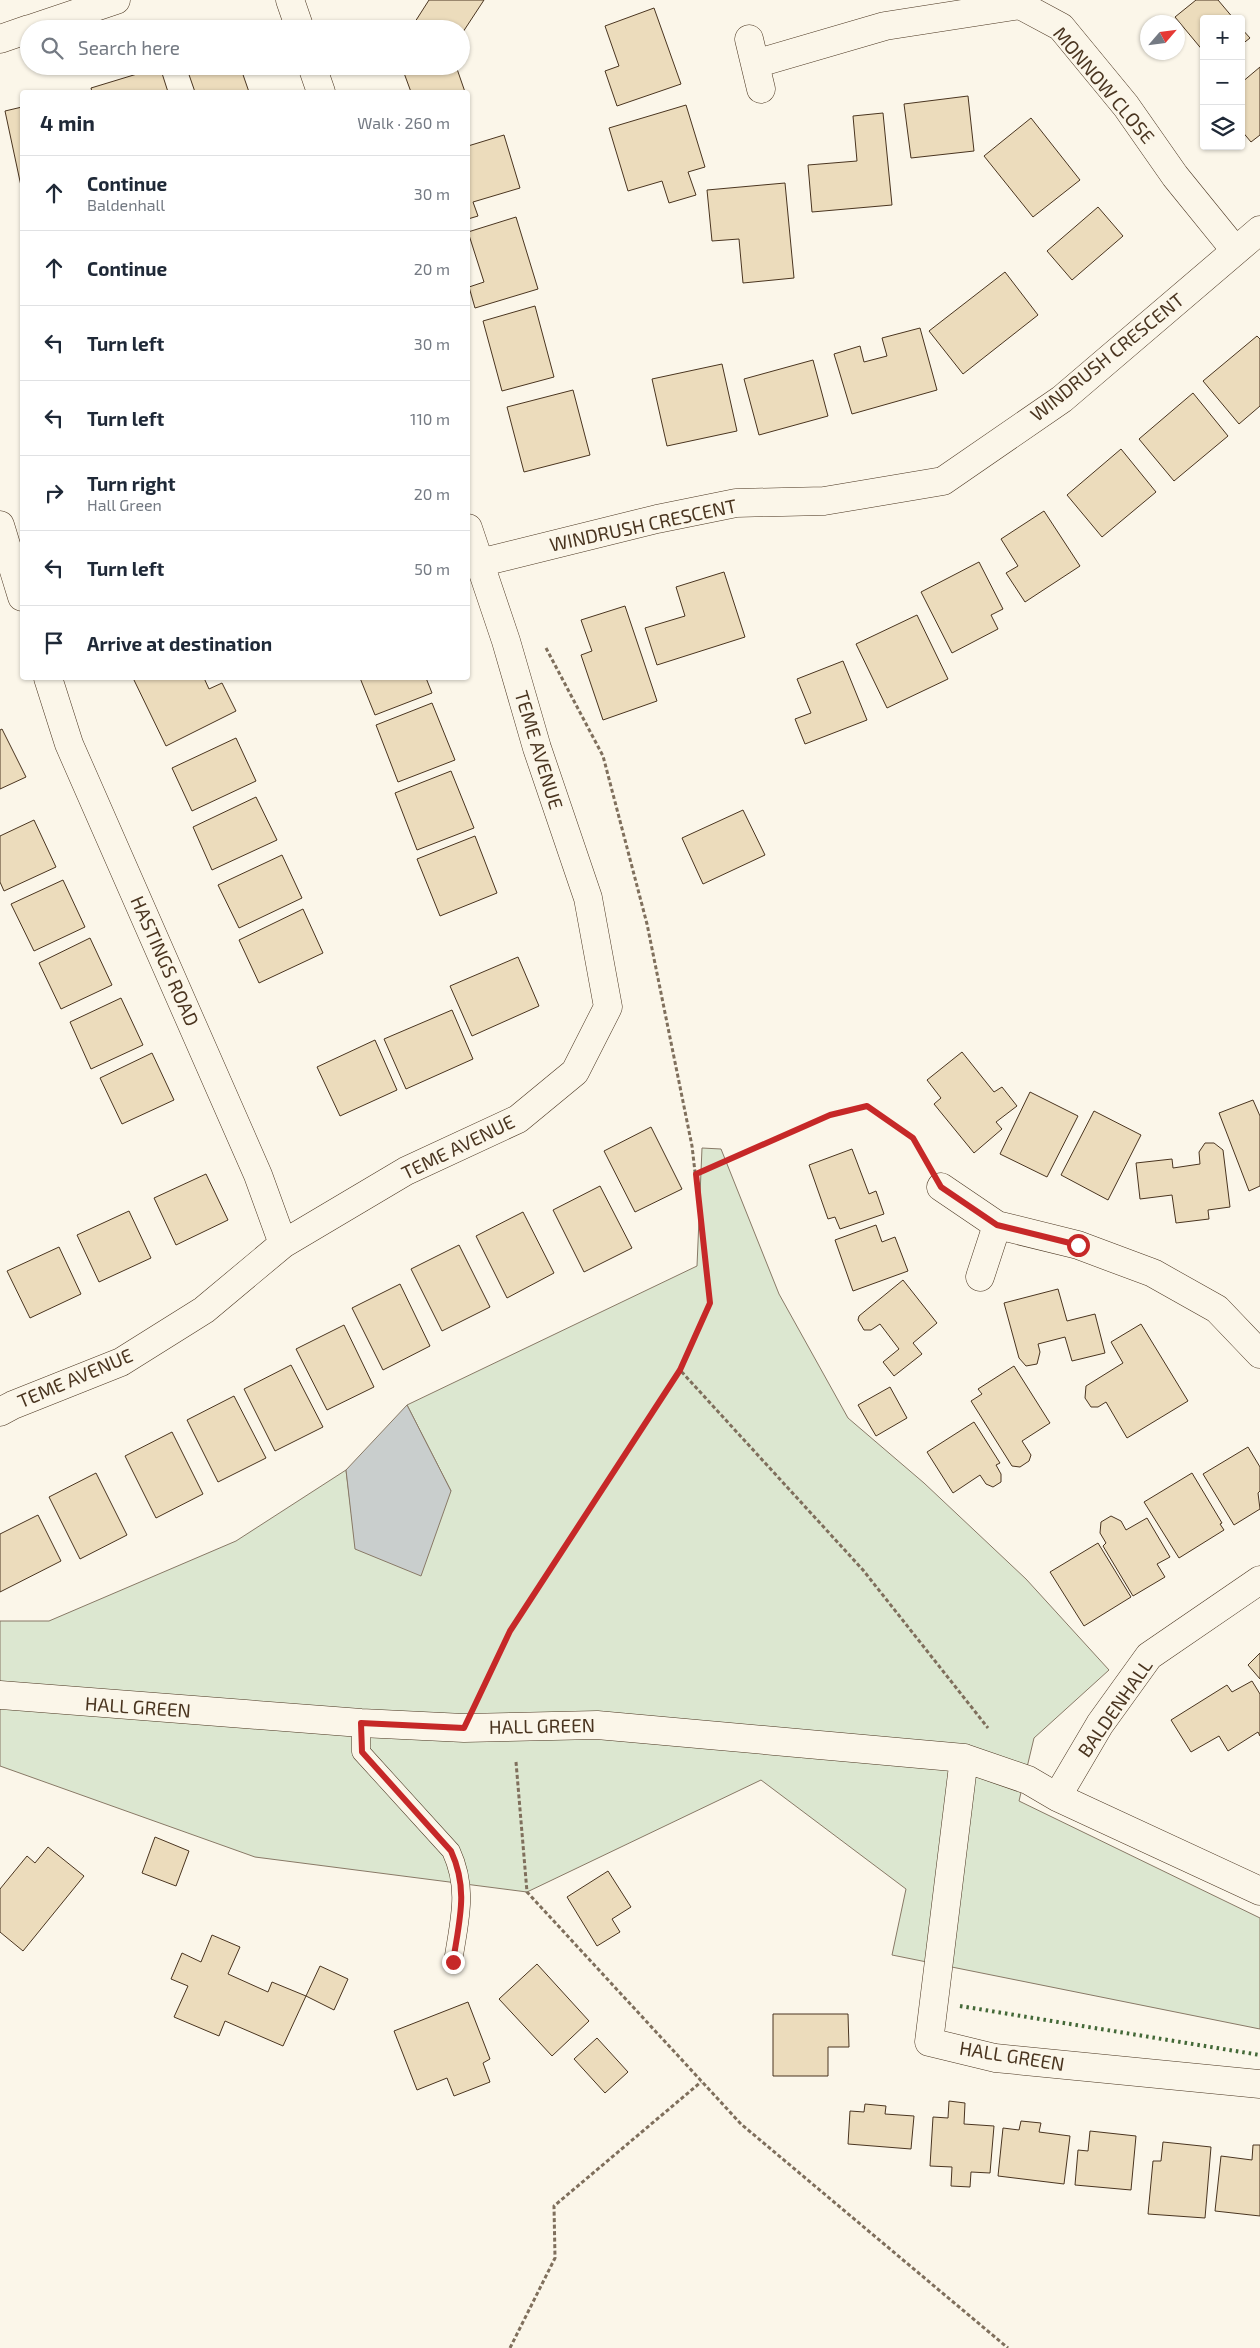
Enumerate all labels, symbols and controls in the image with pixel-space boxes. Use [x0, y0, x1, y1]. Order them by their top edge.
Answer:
north arrow [1140, 15, 1185, 60]
map controls [1200, 15, 1245, 150]
button: + [1200, 15, 1245, 60]
search box [20, 20, 470, 75]
street label: MONNOW CLOSE [1049, 22, 1160, 148]
icon: search [38, 34, 66, 62]
text: Search here [78, 36, 180, 59]
button: − [1200, 60, 1245, 105]
button: layers [1200, 105, 1245, 150]
text: 4 min [40, 110, 95, 135]
text: Walk · 260 m [357, 113, 450, 132]
text: Continue [87, 172, 167, 195]
icon: ahead [40, 179, 68, 207]
text: 30 m [414, 184, 450, 203]
text: Baldenhall [87, 195, 165, 214]
icon: ahead [40, 254, 68, 282]
text: Continue [87, 257, 167, 280]
text: 20 m [414, 259, 450, 278]
street label: WINDRUSH CRESCENT [1025, 288, 1188, 426]
icon: left [40, 329, 68, 357]
text: Turn left [87, 332, 164, 355]
text: 30 m [414, 334, 450, 353]
icon: left [40, 404, 68, 432]
text: Turn left [87, 407, 164, 430]
text: 110 m [410, 409, 450, 428]
text: Turn right [87, 472, 175, 495]
icon: right [40, 479, 68, 507]
text: 20 m [414, 484, 450, 503]
street label: WINDRUSH CRESCENT [547, 493, 739, 556]
text: Hall Green [87, 495, 162, 514]
icon: left [40, 554, 68, 582]
text: Turn left [87, 557, 164, 580]
text: 50 m [414, 559, 450, 578]
icon: arrive [40, 629, 68, 657]
text: Arrive at destination [87, 632, 272, 655]
street label: TEME AVENUE [511, 688, 568, 812]
street label: HASTINGS ROAD [126, 892, 204, 1030]
street label: TEME AVENUE [398, 1109, 518, 1184]
route start [1067, 1234, 1090, 1257]
street label: TEME AVENUE [14, 1343, 136, 1412]
street label: BALDENHALL [1072, 1654, 1157, 1761]
street label: HALL GREEN [84, 1691, 192, 1722]
street label: HALL GREEN [489, 1713, 595, 1738]
route end [442, 1951, 465, 1974]
street label: HALL GREEN [958, 2036, 1066, 2075]

